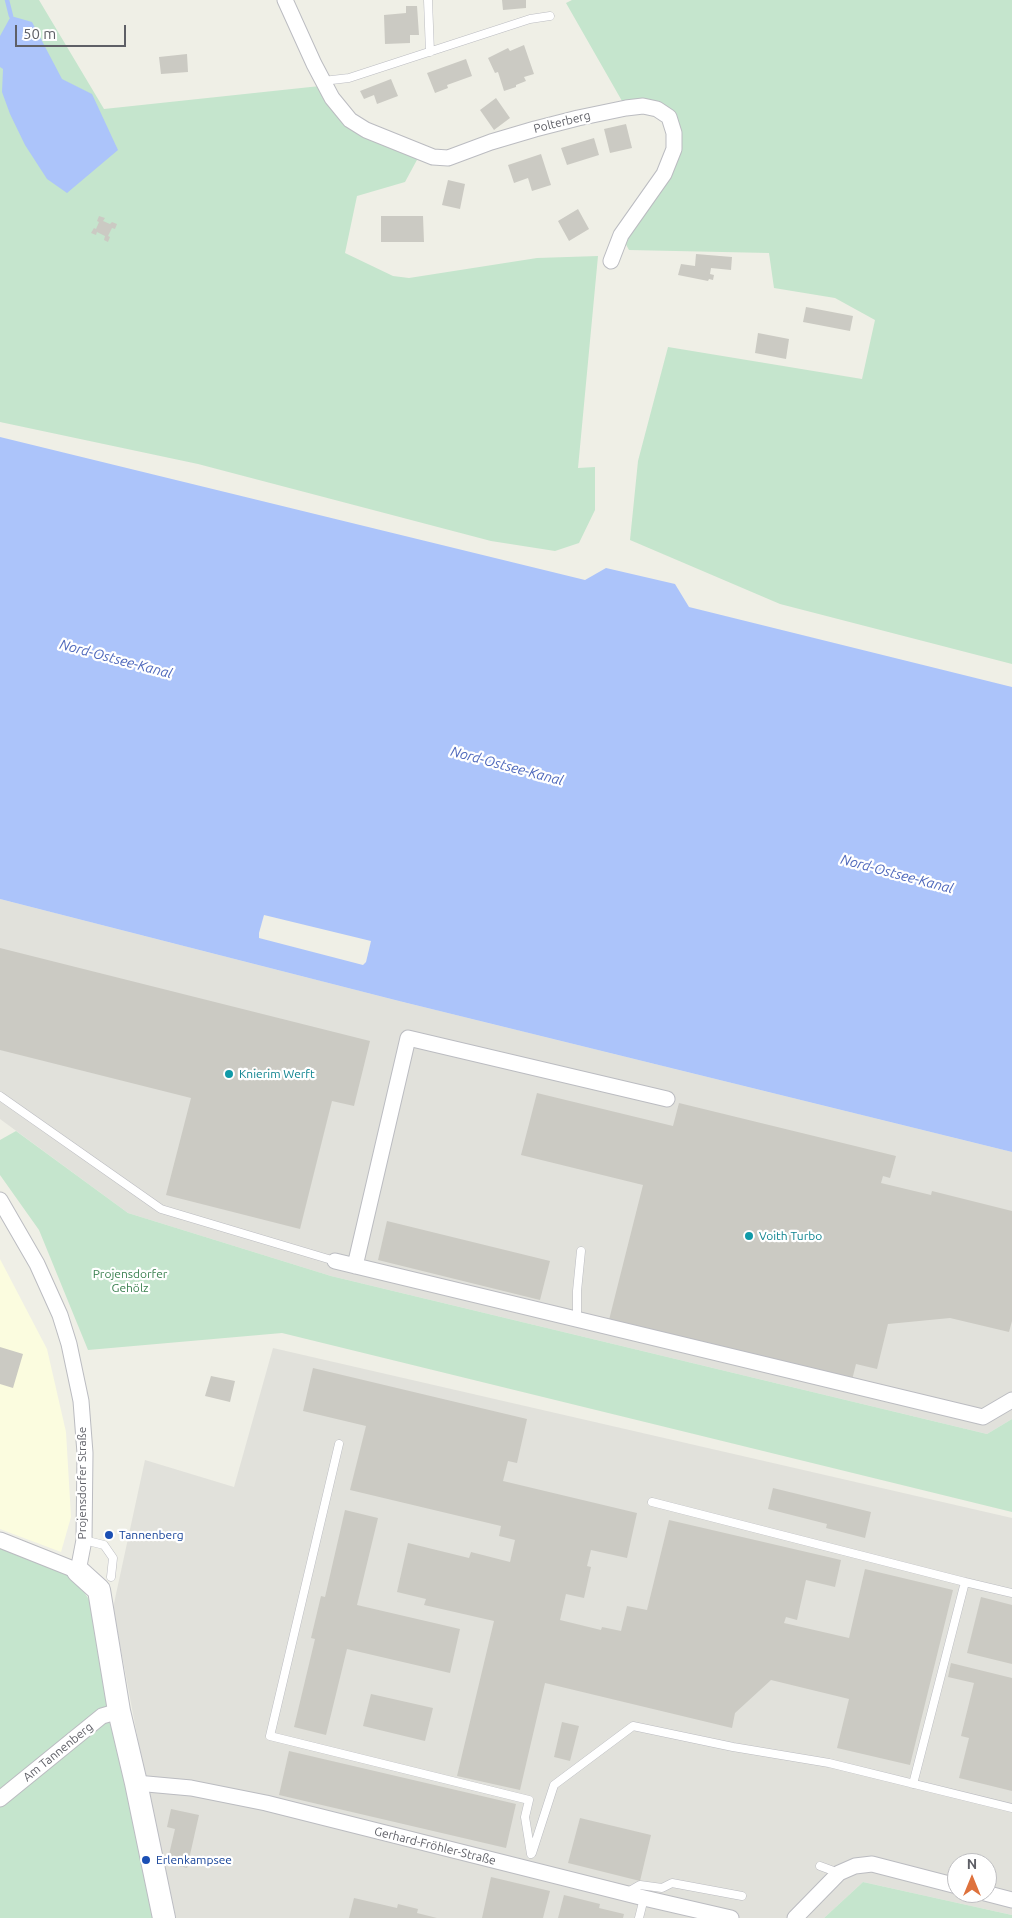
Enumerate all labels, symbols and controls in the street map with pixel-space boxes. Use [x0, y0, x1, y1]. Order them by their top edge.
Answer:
scale bar [18, 15, 129, 47]
text: 50 m [23, 25, 56, 42]
street label: Polterberg [532, 108, 592, 136]
water label: Nord-Ostsee-Kanal [58, 636, 174, 682]
water label: Nord-Ostsee-Kanal [449, 743, 565, 789]
water label: Nord-Ostsee-Kanal [839, 851, 955, 897]
place label: Knierim Werft [239, 1067, 315, 1081]
marker: Knierim Werft [223, 1068, 235, 1080]
place label: Voith Turbo [759, 1229, 822, 1243]
marker: Voith Turbo [743, 1230, 755, 1242]
park label: Projensdorfer Gehölz [93, 1267, 167, 1295]
street label: Projensdorfer Straße [75, 1427, 89, 1539]
place label: Tannenberg [119, 1528, 184, 1542]
marker: Tannenberg [103, 1529, 115, 1541]
street label: Am Tannenberg [20, 1719, 96, 1785]
street label: Gerhard-Fröhler-Straße [373, 1824, 497, 1868]
place label: Erlenkampsee [156, 1853, 232, 1867]
north arrow [947, 1853, 997, 1903]
marker: Erlenkampsee [140, 1854, 152, 1866]
text: N [967, 1856, 977, 1872]

